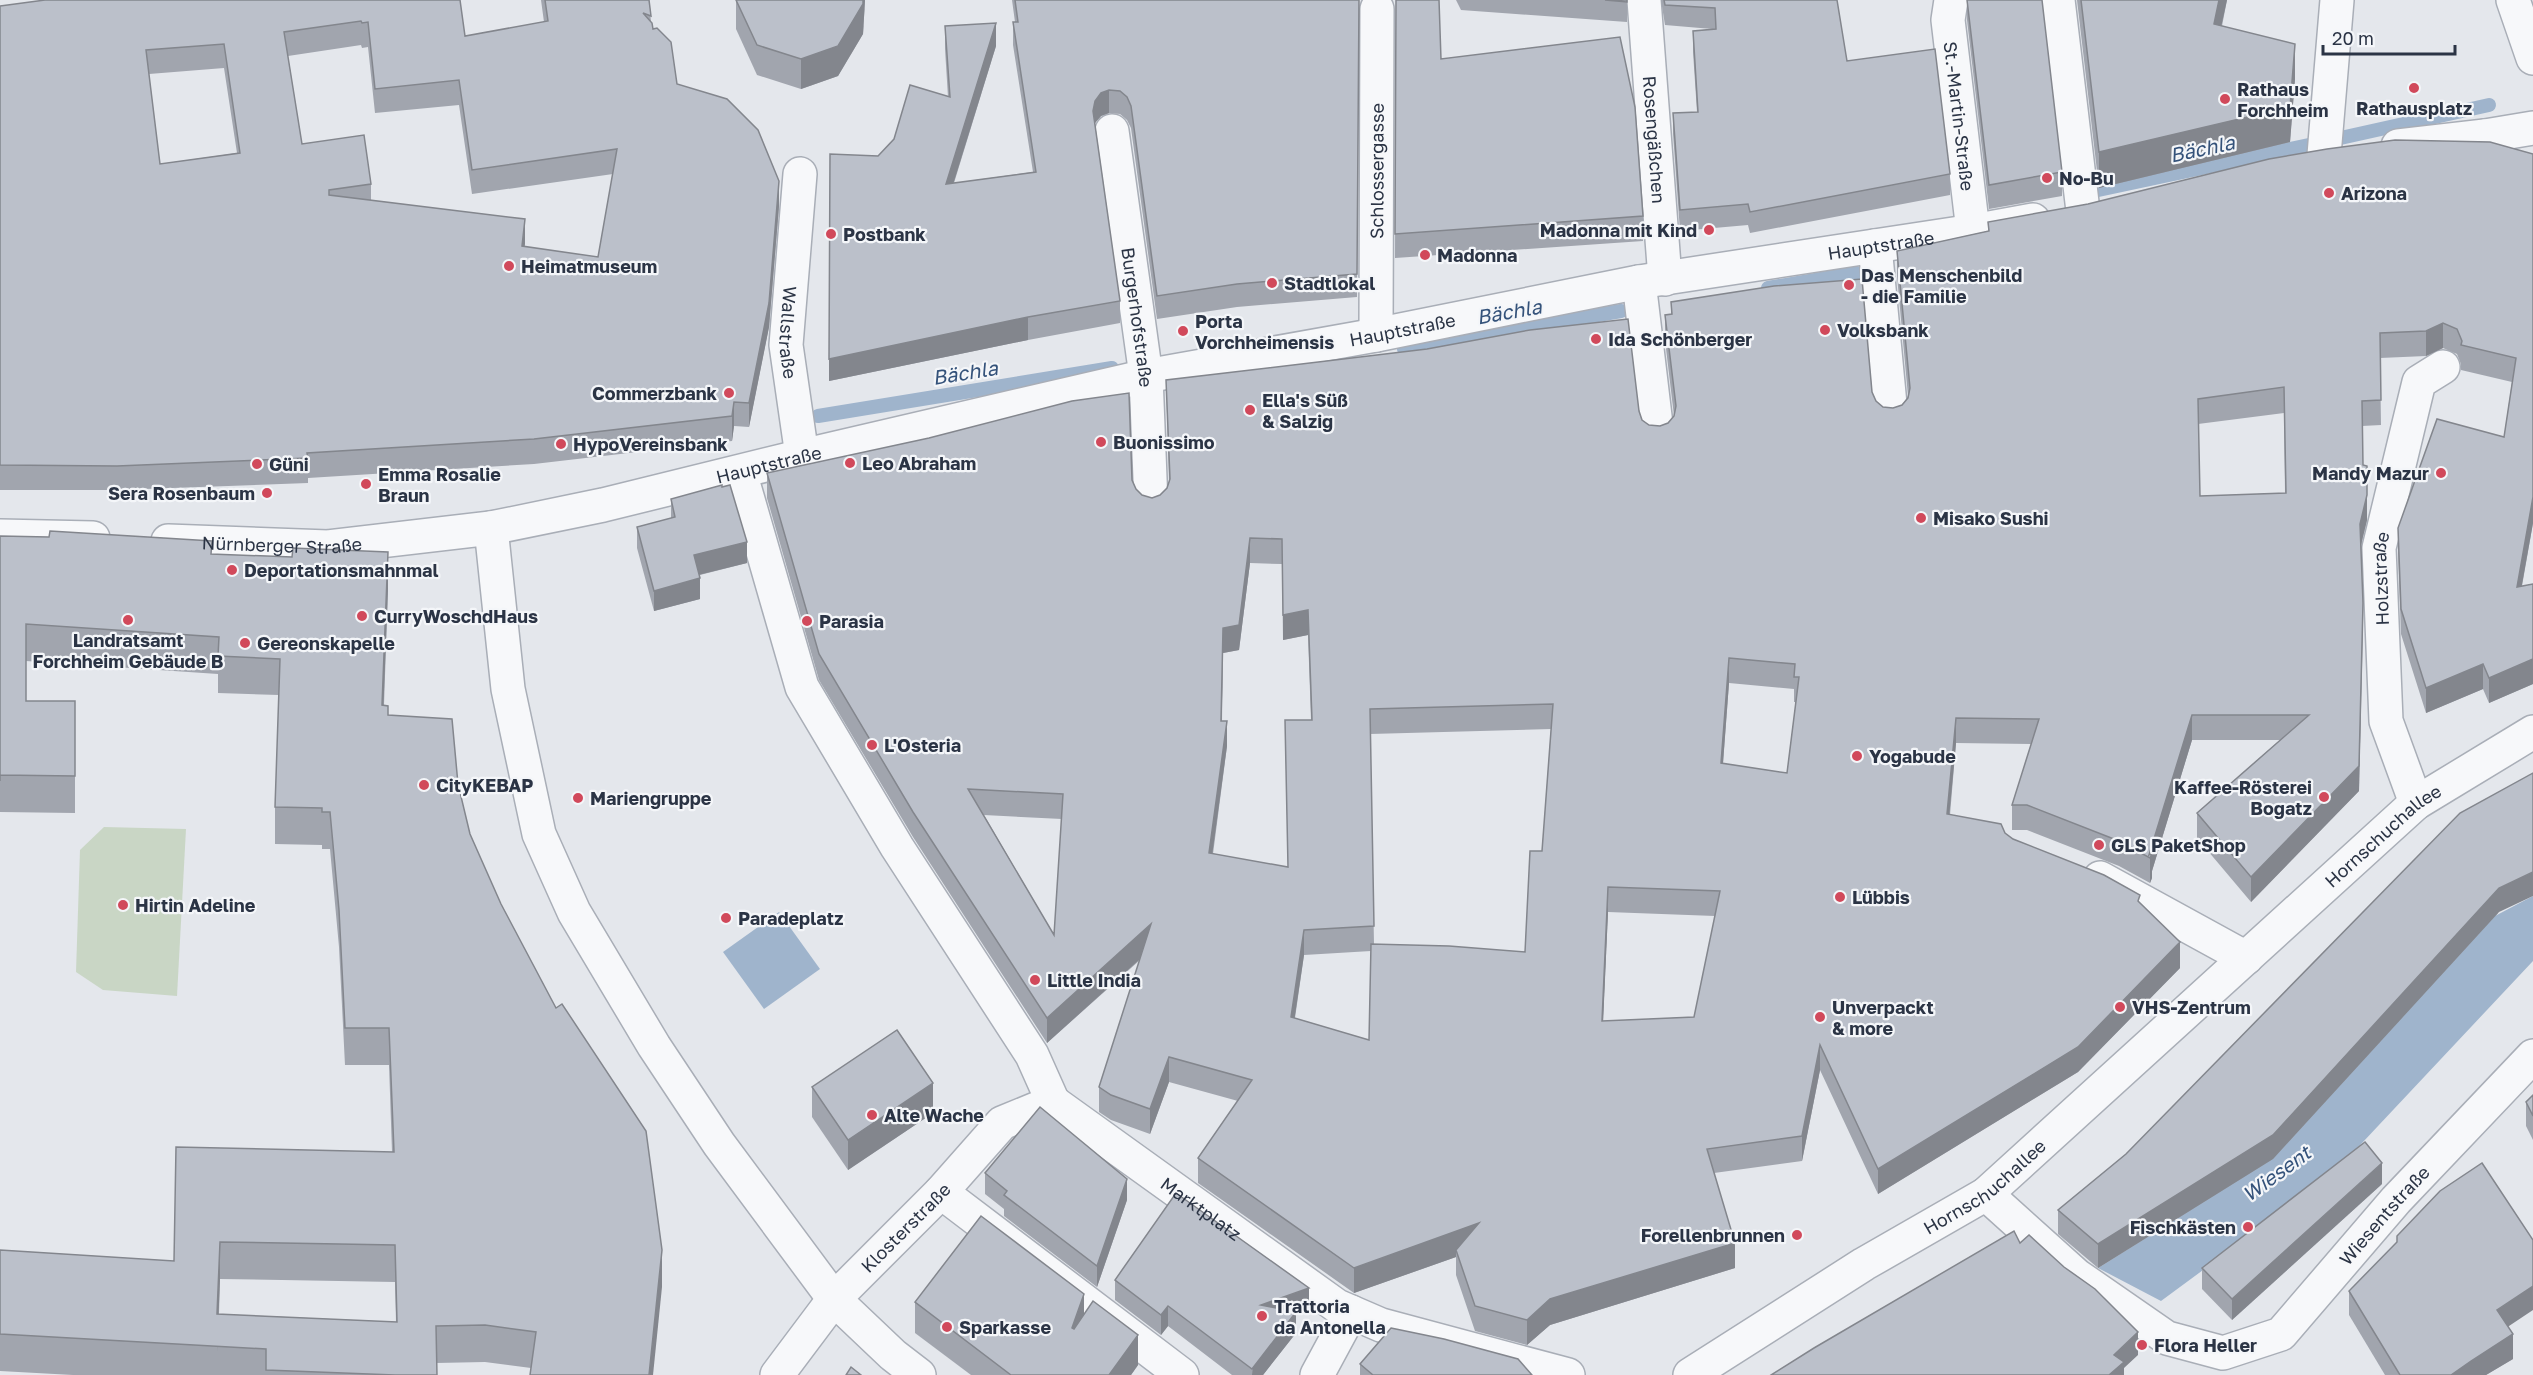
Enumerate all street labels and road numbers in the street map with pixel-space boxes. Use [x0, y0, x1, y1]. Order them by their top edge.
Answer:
street label: St.-Martin-Straße [1940, 40, 1979, 192]
street label: Rosengäßchen [1639, 75, 1670, 204]
street label: Schlossergasse [1365, 103, 1388, 239]
street label: Hauptstraße [1826, 226, 1936, 264]
street label: Burgerhofstraße [1117, 246, 1157, 388]
street label: Wallstraße [775, 285, 802, 380]
street label: Hauptstraße [1348, 308, 1457, 351]
street label: Hauptstraße [714, 441, 824, 488]
street label: Holzstraße [2367, 529, 2394, 626]
street label: Nürnberger Straße [201, 531, 363, 558]
street label: Hornschuchallee [2320, 779, 2445, 892]
street label: Hornschuchallee [1919, 1134, 2050, 1239]
street label: Wiesentstraße [2334, 1161, 2434, 1269]
street label: Marktplatz [1157, 1172, 1246, 1245]
street label: Klosterstraße [856, 1178, 955, 1277]

